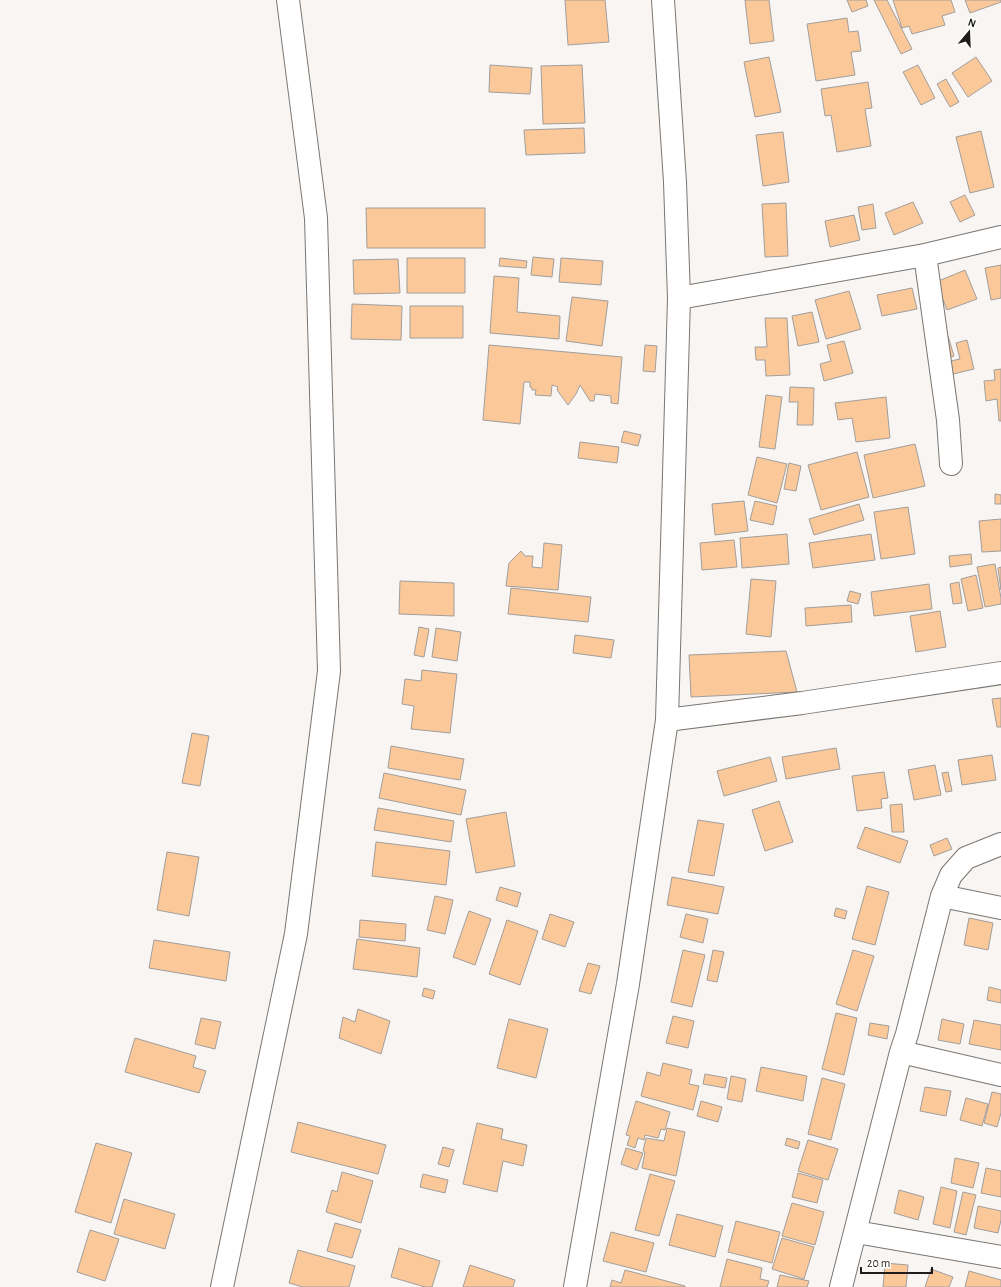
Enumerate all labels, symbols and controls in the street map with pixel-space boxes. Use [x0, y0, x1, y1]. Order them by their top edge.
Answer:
north arrow [949, 12, 989, 52]
text: N [967, 17, 978, 29]
scale bar [861, 1249, 932, 1275]
text: 20 m [867, 1257, 890, 1269]

